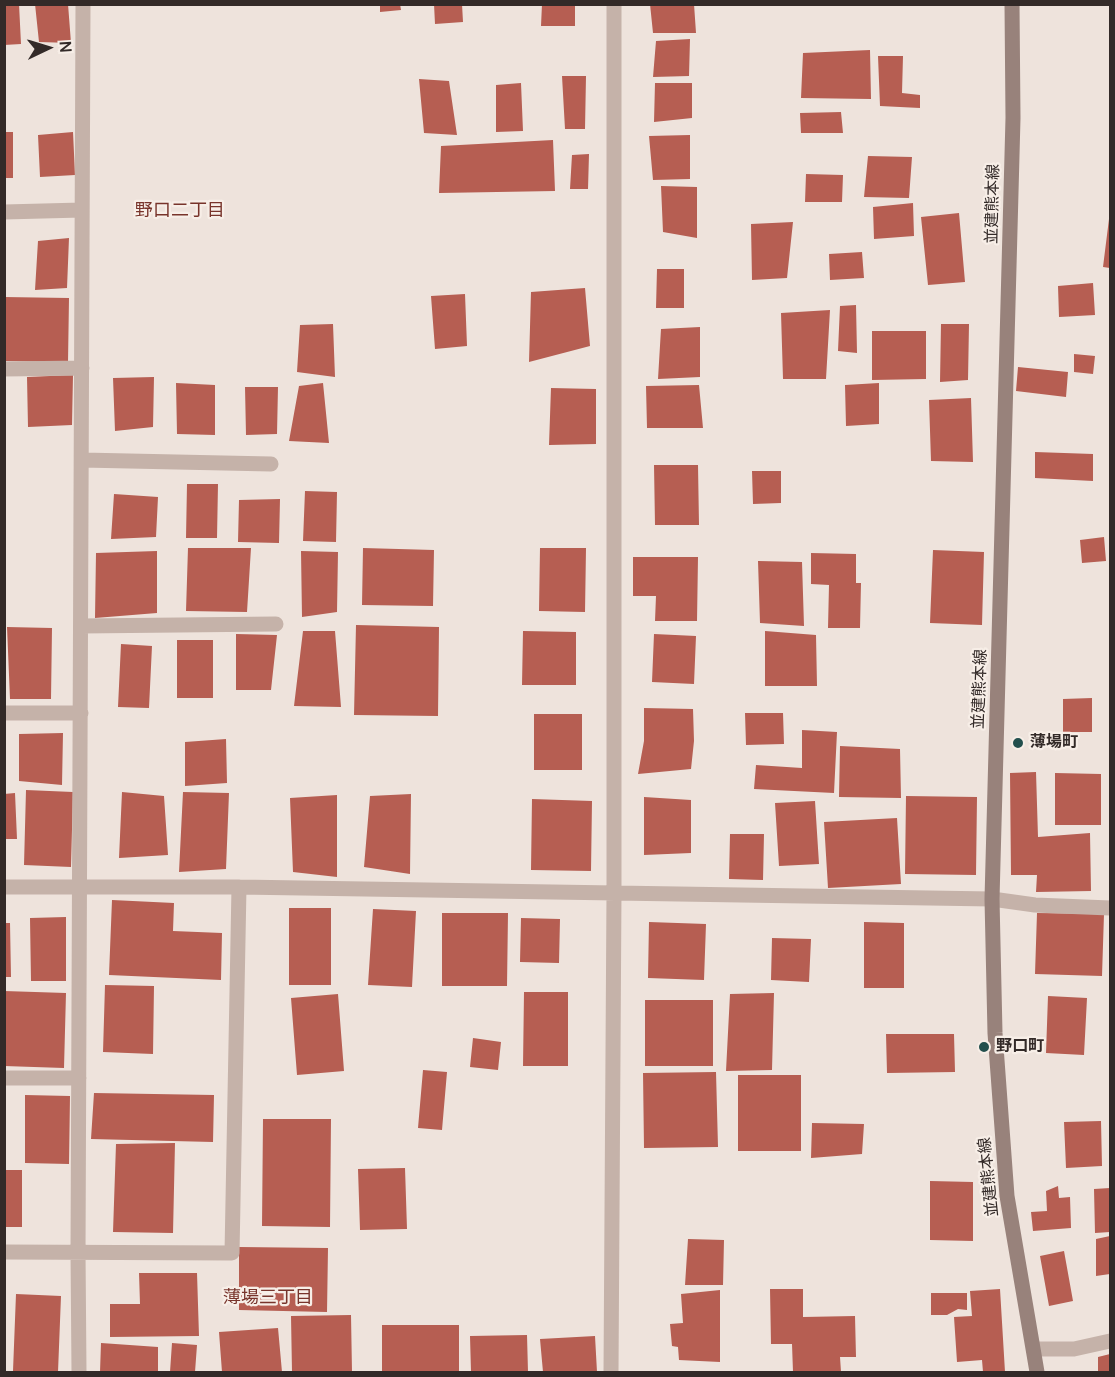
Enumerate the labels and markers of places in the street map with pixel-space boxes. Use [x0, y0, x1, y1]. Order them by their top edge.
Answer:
place label: 薄場町 [1030, 733, 1078, 753]
marker: 薄場町 [1011, 736, 1025, 750]
place label: 野口町 [996, 1037, 1044, 1057]
marker: 野口町 [977, 1040, 991, 1054]

